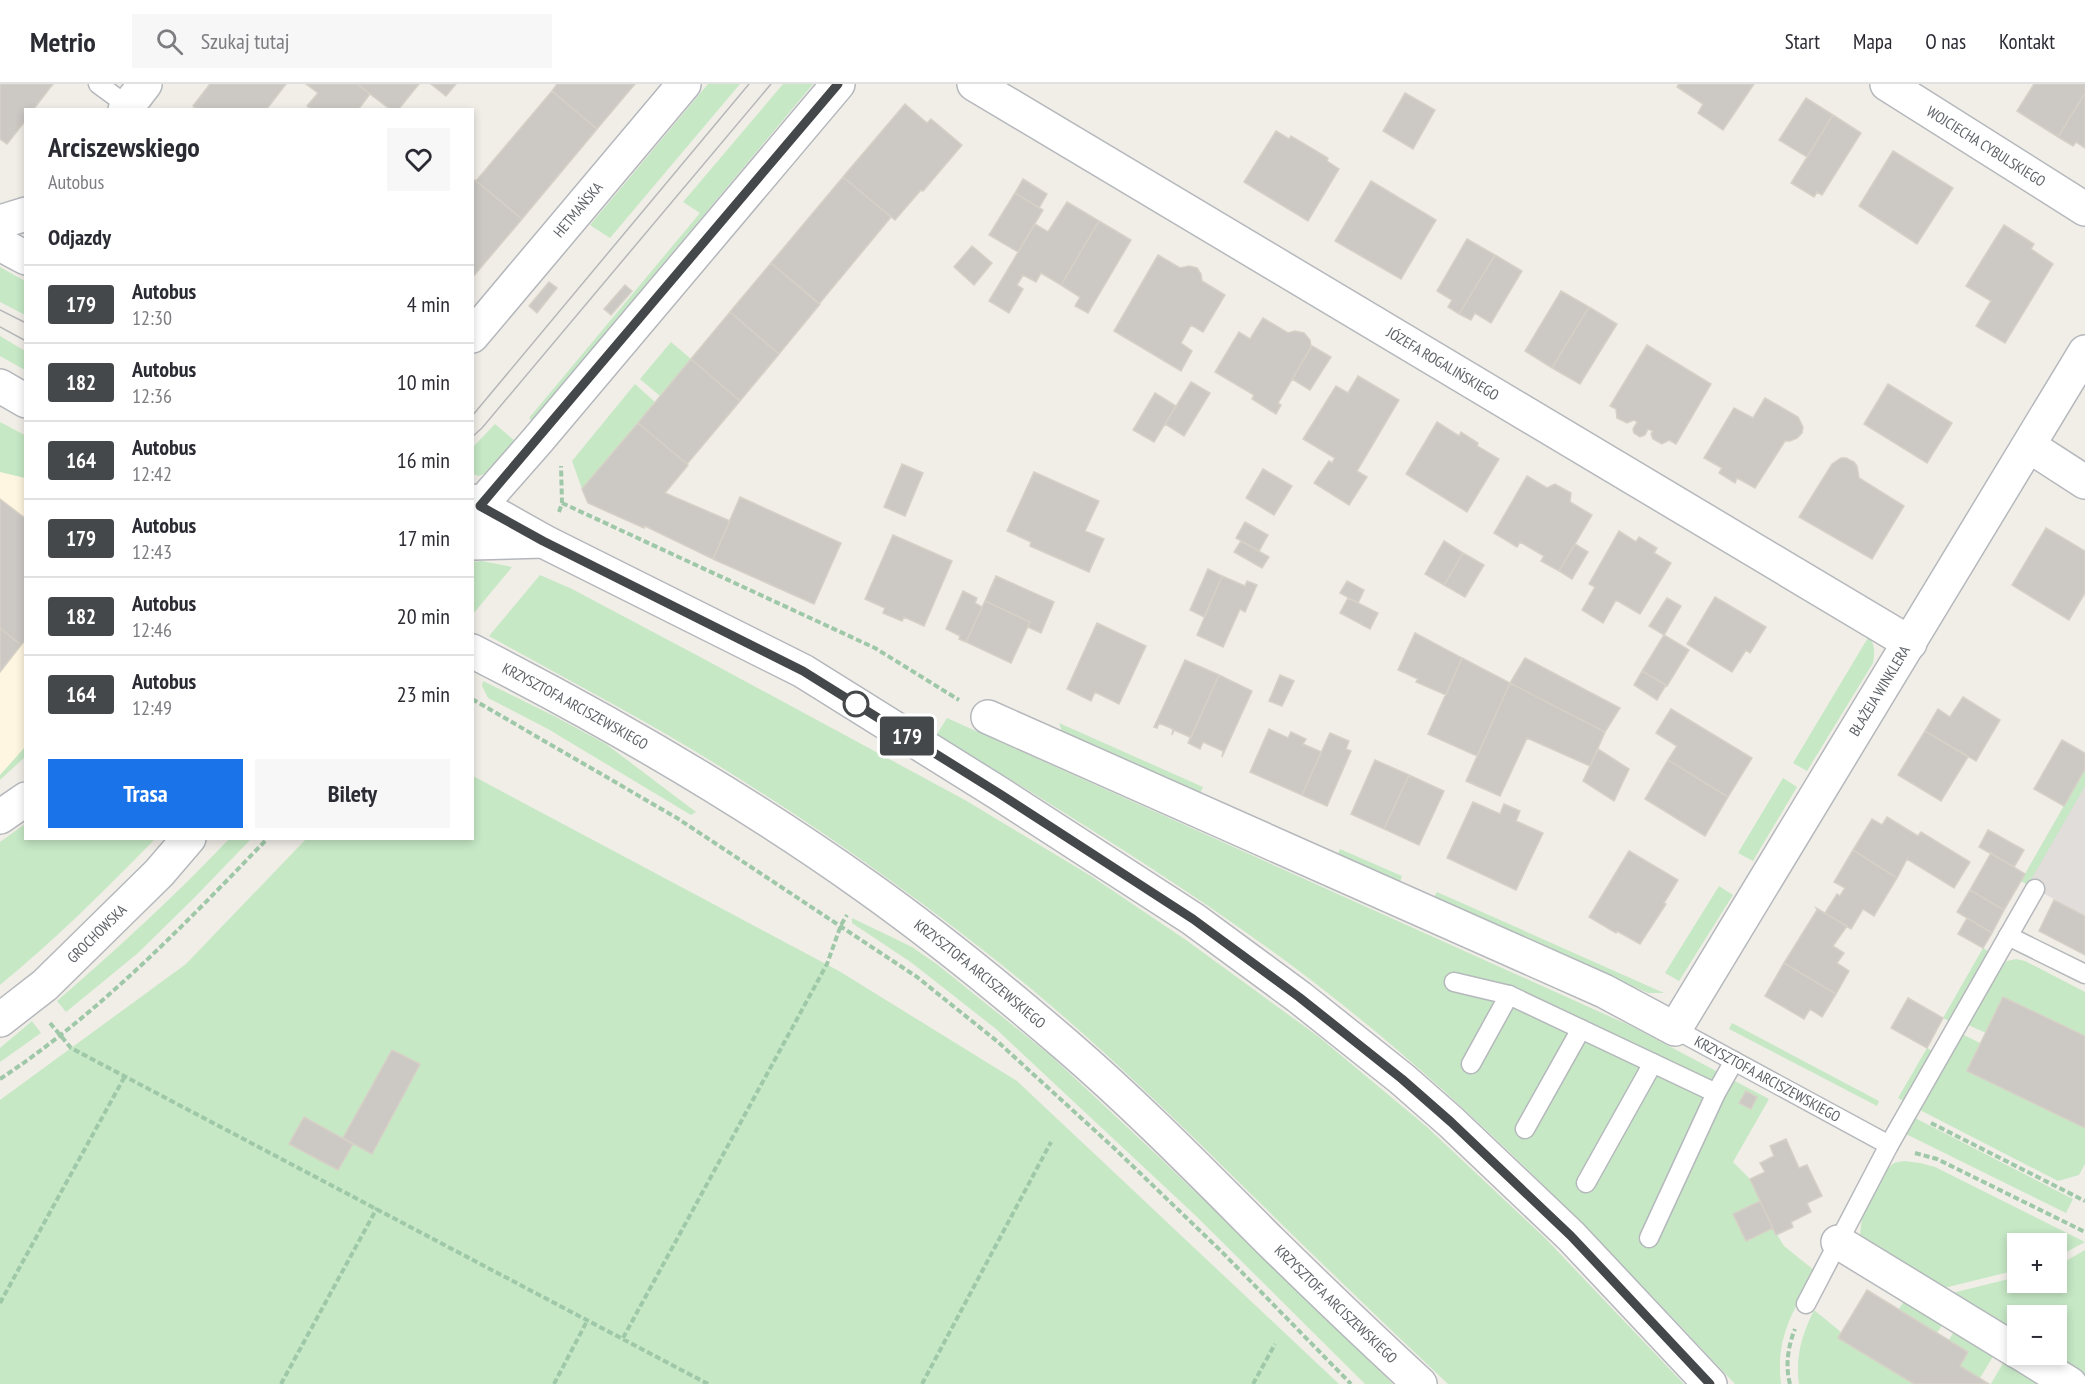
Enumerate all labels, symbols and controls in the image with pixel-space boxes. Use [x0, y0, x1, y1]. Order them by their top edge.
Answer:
search box [132, 14, 552, 68]
text: Metrio [30, 23, 96, 60]
icon: search [153, 25, 186, 58]
text: Szukaj tutaj [201, 27, 290, 55]
text: Start [1785, 28, 1820, 55]
text: Mapa [1853, 28, 1892, 55]
text: O nas [1925, 28, 1966, 55]
text: Kontakt [1999, 28, 2055, 55]
street label: WOJCIECHA CYBULSKIEGO [1923, 101, 2049, 191]
text: Arciszewskiego [48, 128, 200, 165]
button: heart [387, 128, 450, 191]
text: Autobus [48, 169, 104, 195]
street label: HETMAŃSKA [549, 177, 607, 241]
text: Odjazdy [48, 223, 111, 251]
text: Autobus [132, 277, 196, 305]
text: 4 min [407, 290, 450, 318]
text: 179 [66, 291, 96, 318]
text: 12:30 [132, 305, 172, 331]
street label: JÓZEFA ROGALIŃSKIEGO [1383, 322, 1503, 404]
text: Autobus [132, 355, 196, 383]
text: 10 min [397, 368, 450, 396]
text: 182 [66, 369, 96, 396]
text: 12:36 [132, 383, 172, 409]
text: Autobus [132, 433, 196, 461]
text: 16 min [397, 446, 450, 474]
text: 164 [66, 447, 96, 474]
text: 12:42 [132, 461, 172, 487]
text: Autobus [132, 511, 196, 539]
text: 17 min [398, 524, 450, 552]
text: 179 [66, 525, 96, 552]
text: 12:43 [132, 539, 172, 565]
text: Autobus [132, 589, 196, 617]
text: 20 min [397, 602, 450, 630]
text: 182 [66, 603, 96, 630]
text: 12:46 [132, 617, 172, 643]
street label: BŁAŻEJA WINKLERA [1845, 641, 1914, 739]
street label: KRZYSZTOFA ARCISZEWSKIEGO [499, 658, 652, 754]
text: Autobus [132, 667, 196, 695]
text: 23 min [397, 680, 450, 708]
text: 164 [66, 681, 96, 708]
unlabelled marker [843, 691, 869, 717]
text: 12:49 [132, 695, 172, 721]
line badge: 179 [872, 716, 942, 756]
text: 179 [892, 723, 922, 750]
button: Trasa [48, 759, 243, 828]
button: Bilety [255, 759, 450, 828]
street label: GROCHOWSKA [63, 899, 131, 967]
street label: KRZYSZTOFA ARCISZEWSKIEGO [911, 915, 1050, 1032]
street label: KRZYSZTOFA ARCISZEWSKIEGO [1691, 1031, 1844, 1126]
map controls [2007, 1233, 2067, 1365]
button: + [2007, 1233, 2067, 1293]
street label: KRZYSZTOFA ARCISZEWSKIEGO [1271, 1241, 1402, 1367]
button: − [2007, 1305, 2067, 1365]

